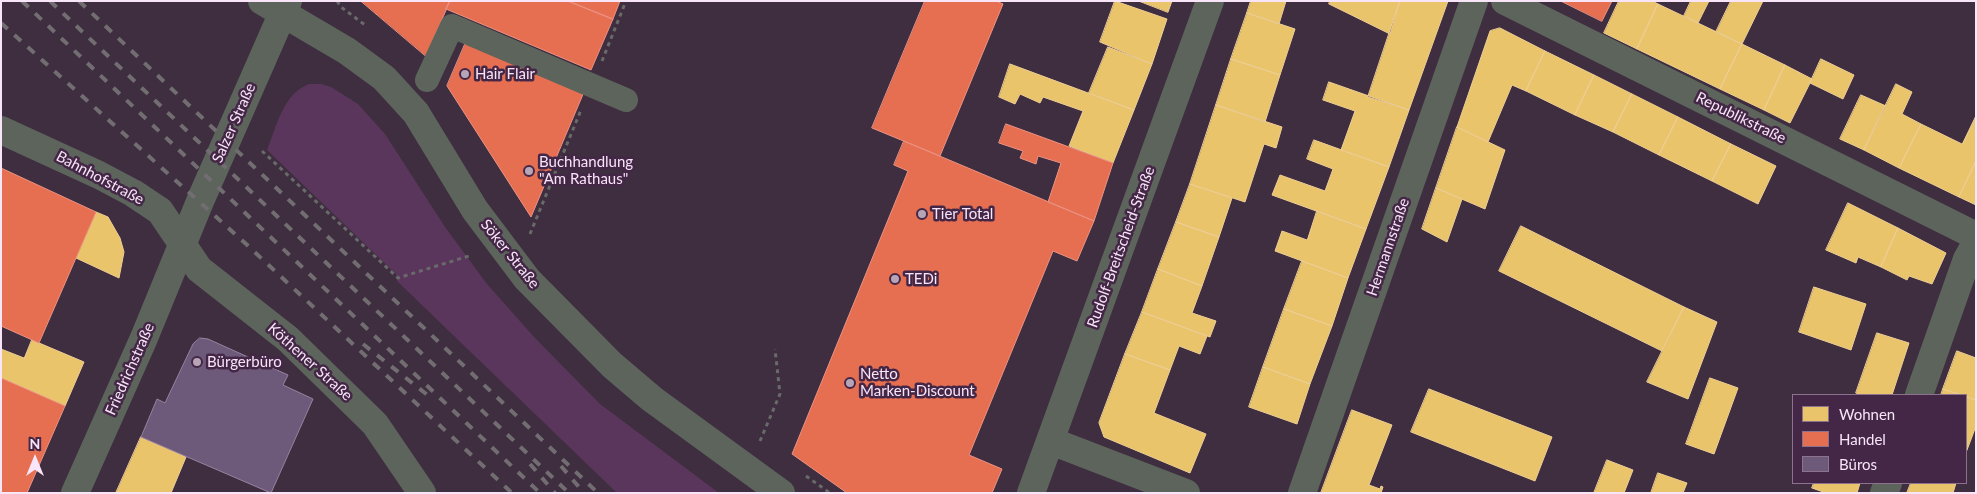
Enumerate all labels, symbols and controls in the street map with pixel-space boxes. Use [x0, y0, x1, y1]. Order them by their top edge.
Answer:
place label: Hair Flair [475, 65, 535, 83]
marker: Hair Flair [459, 68, 471, 80]
street label: Salzer Straße [208, 80, 260, 166]
street label: Republikstraße [1693, 88, 1789, 148]
street label: Bahnhofstraße [53, 147, 147, 209]
place label: Buchhandlung "Am Rathaus" [539, 153, 633, 188]
street label: Rudolf-Breitscheid-Straße [1083, 164, 1159, 330]
marker: Buchhandlung "Am Rathaus" [523, 165, 535, 177]
street label: Hermannstraße [1363, 196, 1413, 298]
place label: Tier Total [932, 205, 993, 223]
marker: Tier Total [916, 208, 928, 220]
street label: Söker Straße [477, 216, 543, 292]
place label: TEDi [905, 270, 937, 288]
marker: TEDi [889, 273, 901, 285]
street label: Köthener Straße [264, 319, 356, 405]
street label: Friedrichstraße [102, 320, 158, 418]
place label: Bürgerbüro [207, 353, 282, 371]
marker: Bürgerbüro [191, 356, 203, 368]
place label: Netto Marken-Discount [860, 365, 975, 400]
marker: Netto Marken-Discount [844, 377, 856, 389]
legend [1792, 394, 1967, 484]
text: Wohnen [1839, 405, 1895, 423]
text: Handel [1839, 430, 1886, 448]
north arrow [10, 434, 60, 484]
text: N [30, 435, 40, 452]
text: Büros [1839, 455, 1877, 473]

